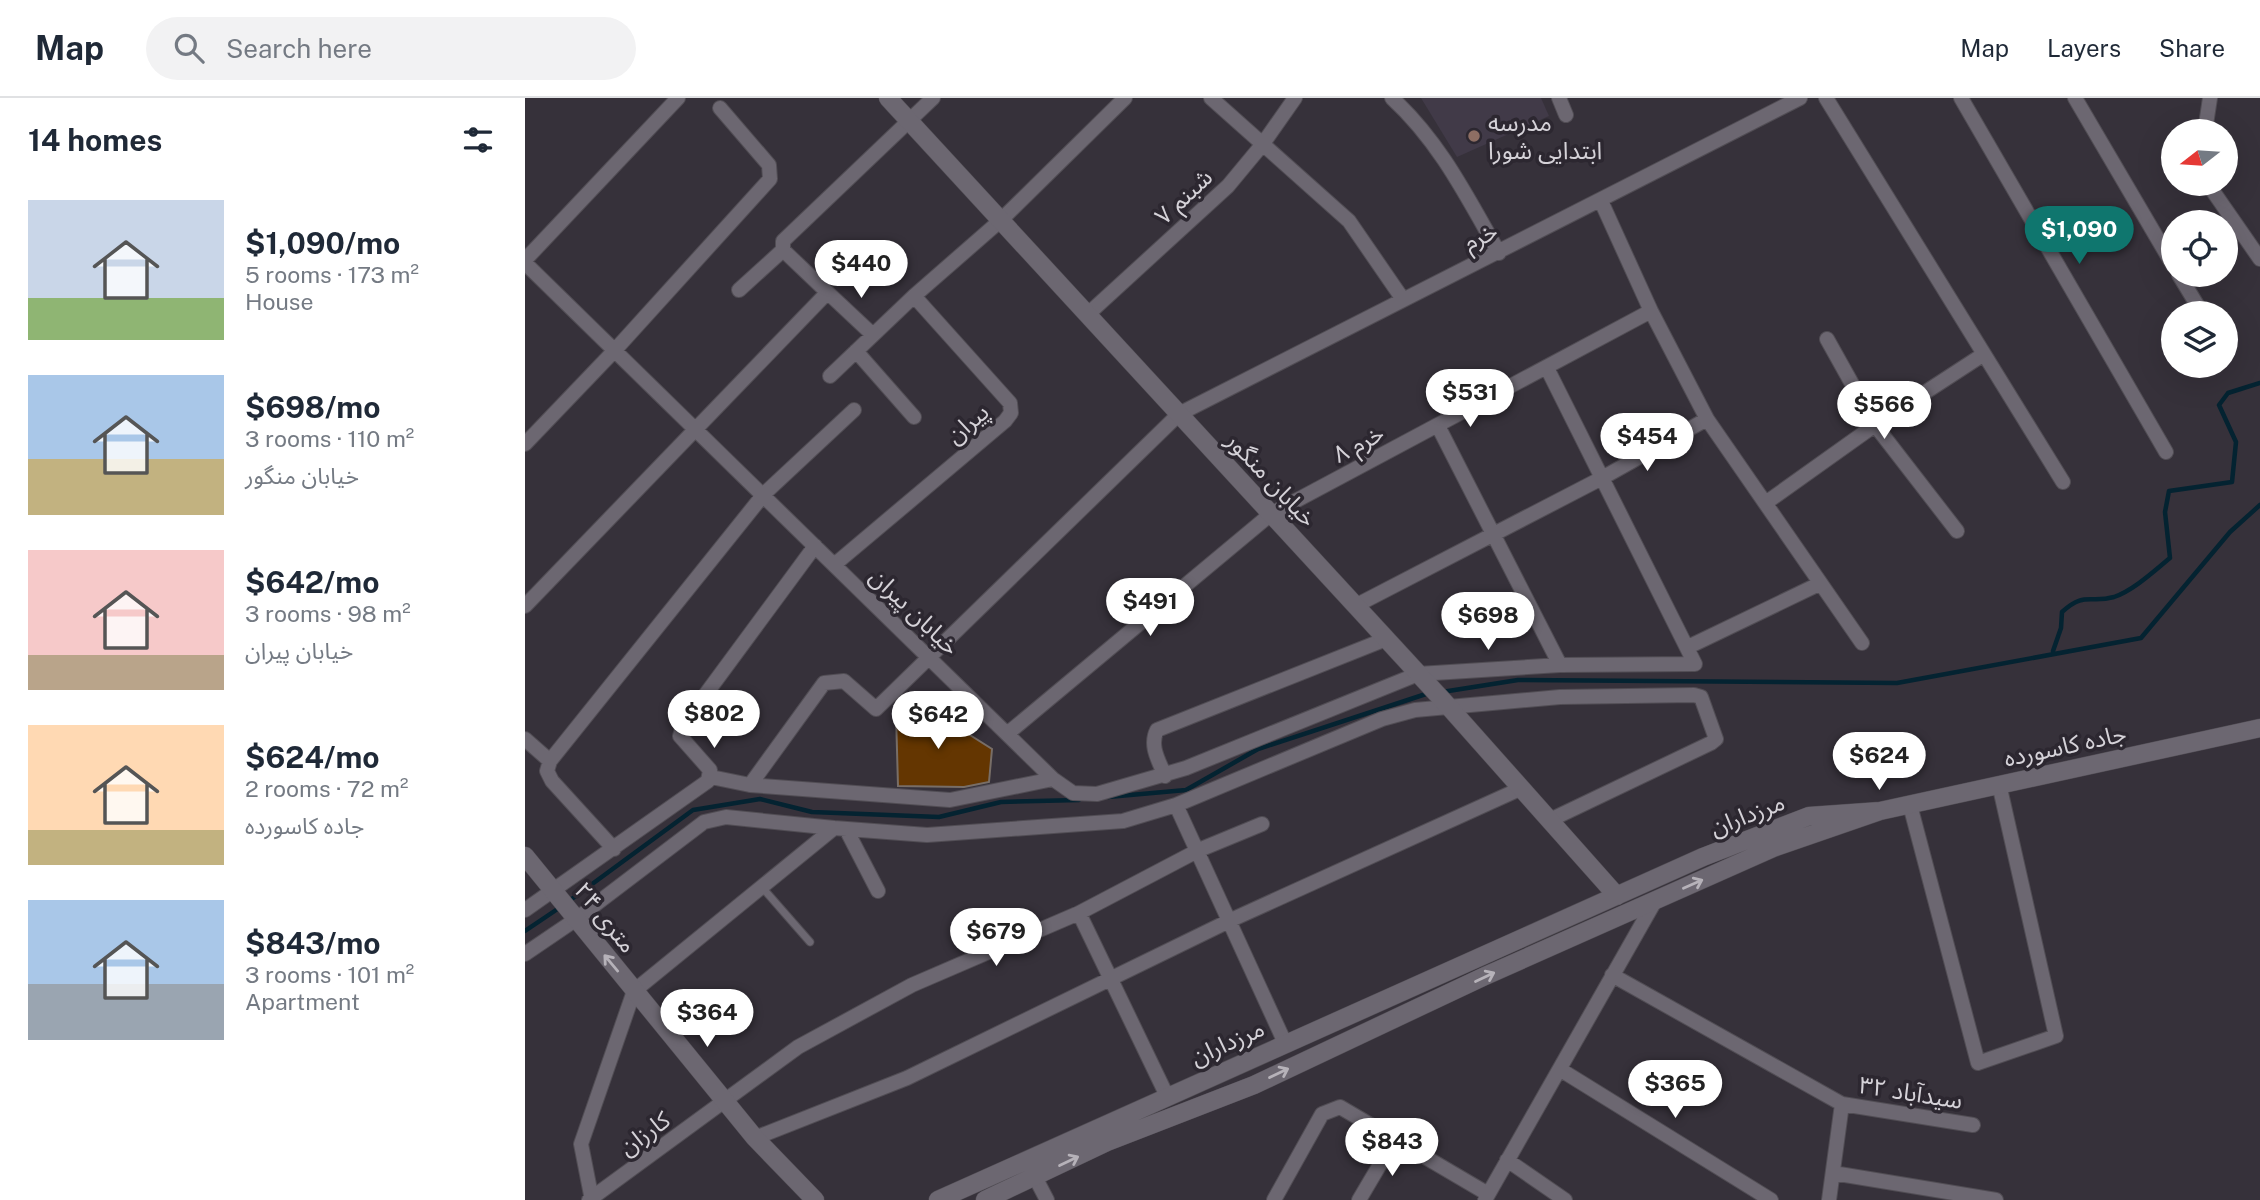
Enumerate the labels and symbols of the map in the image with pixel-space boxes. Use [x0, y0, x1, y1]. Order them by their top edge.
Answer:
place label: مدرسه ابتدایی شورا [1488, 108, 1602, 165]
north arrow [2161, 119, 2238, 196]
marker: مدرسه ابتدایی شورا [1466, 128, 1482, 144]
street label: شبنم ۷ [1148, 162, 1220, 232]
pin: $1,090 [2022, 206, 2136, 266]
street label: خرم [1458, 216, 1504, 261]
pin: $440 [820, 240, 902, 300]
pin: $531 [1429, 370, 1511, 429]
pin: $566 [1843, 382, 1925, 441]
street label: پیران [940, 397, 995, 451]
pin: $454 [1606, 414, 1688, 473]
street label: خرم ۸ [1328, 418, 1391, 472]
street label: خیابان منگور [1220, 425, 1323, 533]
street label: خیابان پیران [863, 562, 965, 662]
pin: $491 [1109, 578, 1191, 638]
pin: $698 [1447, 592, 1529, 652]
pin: $802 [673, 690, 755, 750]
pin: $642 [897, 692, 979, 751]
street label: جاده کاسورده [2001, 718, 2129, 773]
pin: $624 [1838, 732, 1920, 792]
street label: مرزداران [1706, 787, 1789, 842]
street label: ۲۴ متری [568, 876, 643, 959]
one-way arrow [1681, 877, 1703, 890]
pin: $679 [955, 908, 1037, 968]
one-way arrow [603, 954, 619, 972]
one-way arrow [1474, 969, 1495, 983]
pin: $364 [666, 990, 748, 1049]
street label: مرزداران [1186, 1013, 1269, 1072]
pin: $365 [1634, 1060, 1716, 1120]
one-way arrow [1268, 1066, 1289, 1080]
street label: سیدآباد ۳۲ [1857, 1070, 1965, 1114]
street label: کارزان [613, 1105, 676, 1162]
pin: $843 [1351, 1118, 1433, 1178]
one-way arrow [1058, 1153, 1079, 1167]

